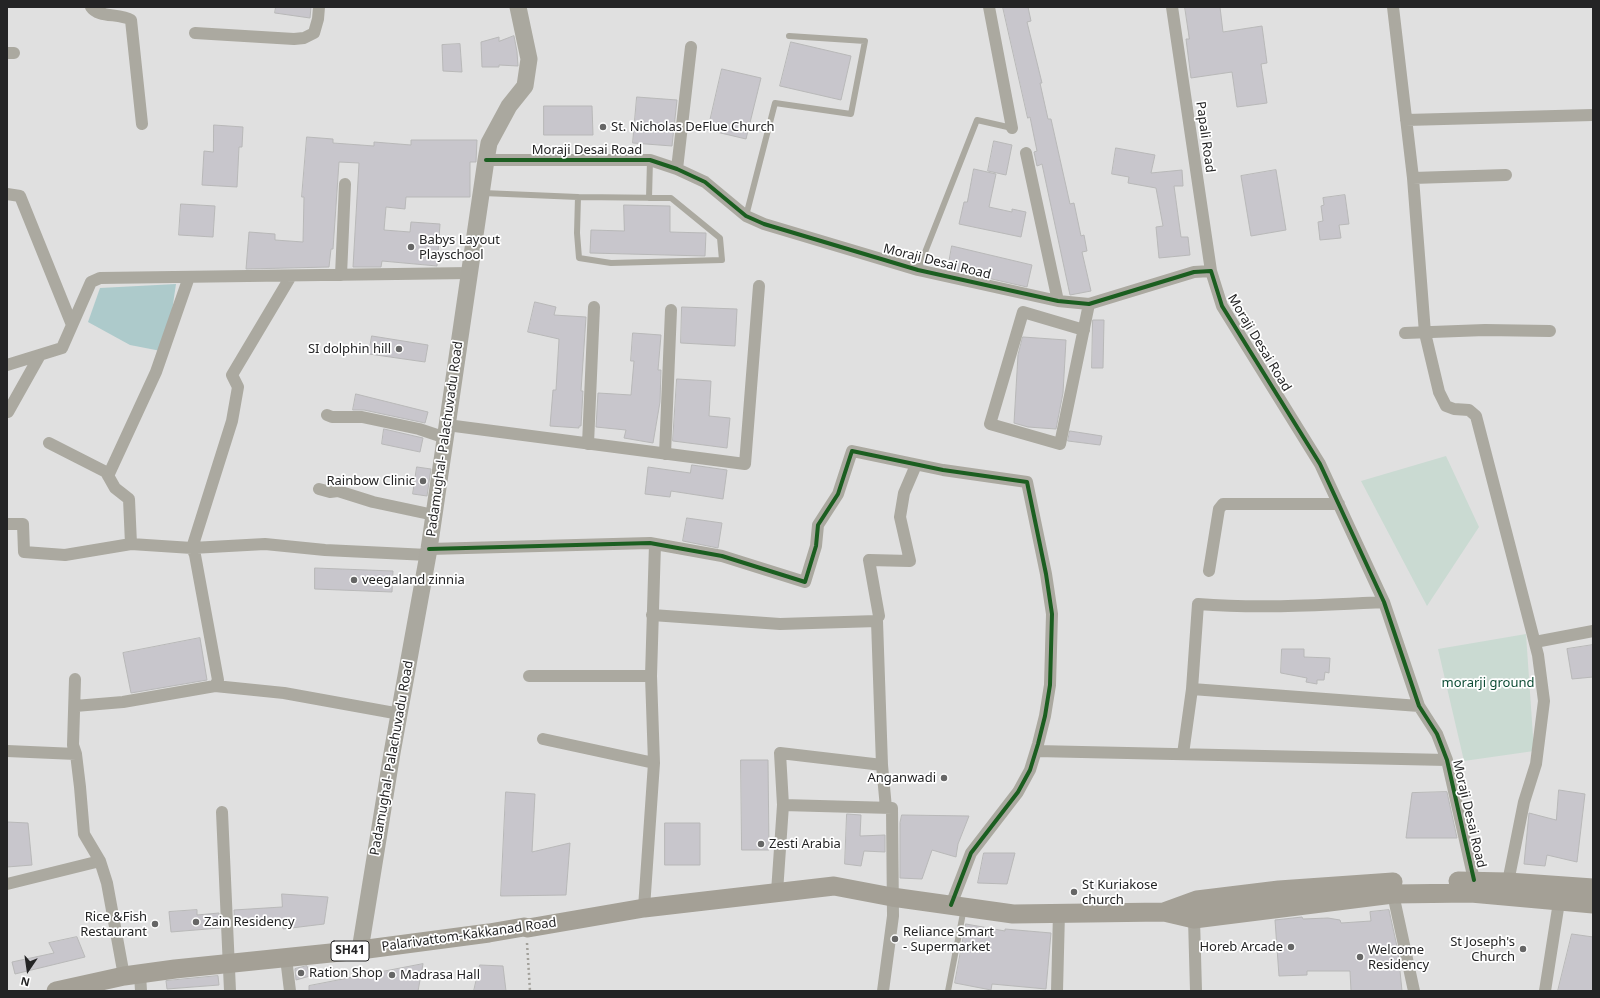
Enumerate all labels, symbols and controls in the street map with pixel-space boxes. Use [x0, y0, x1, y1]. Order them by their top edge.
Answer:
street label: Papali Road [1192, 100, 1218, 174]
place label: St. Nicholas DeFlue Church [611, 119, 775, 135]
marker: St. Nicholas DeFlue Church [598, 122, 608, 132]
street label: Moraji Desai Road [532, 142, 642, 158]
place label: Babys Layout Playschool [419, 232, 500, 263]
street label: Moraji Desai Road [882, 241, 992, 283]
marker: Babys Layout Playschool [406, 242, 416, 252]
street label: Moraji Desai Road [1224, 292, 1294, 394]
street label: Padamughal- Palachuvadu Road [424, 340, 466, 538]
place label: SI dolphin hill [308, 341, 391, 357]
marker: SI dolphin hill [394, 344, 404, 354]
place label: Rainbow Clinic [326, 473, 415, 489]
marker: Rainbow Clinic [418, 476, 428, 486]
place label: veegaland zinnia [362, 572, 465, 588]
marker: veegaland zinnia [349, 575, 359, 585]
street label: Padamughal- Palachuvadu Road [367, 659, 417, 857]
park label: morarji ground [1442, 675, 1534, 691]
street label: Moraji Desai Road [1449, 758, 1489, 870]
place label: Anganwadi [867, 770, 936, 786]
marker: Anganwadi [939, 773, 949, 783]
place label: Zesti Arabia [769, 836, 841, 852]
marker: Zesti Arabia [756, 839, 766, 849]
place label: St Kuriakose church [1082, 877, 1158, 908]
marker: St Kuriakose church [1069, 887, 1079, 897]
place label: Rice &Fish Restaurant [80, 909, 147, 940]
place label: Zain Residency [204, 914, 295, 930]
street label: Palarivattom-Kakkanad Road [381, 915, 557, 955]
marker: Zain Residency [191, 917, 201, 927]
marker: Rice &Fish Restaurant [150, 919, 160, 929]
place label: Reliance Smart - Supermarket [903, 924, 994, 955]
marker: Reliance Smart - Supermarket [890, 934, 900, 944]
place label: St Joseph's Church [1450, 934, 1515, 965]
place label: Horeb Arcade [1199, 939, 1283, 955]
road number: SH41 [331, 941, 369, 961]
marker: Horeb Arcade [1286, 942, 1296, 952]
place label: Welcome Residency [1368, 942, 1429, 973]
marker: St Joseph's Church [1518, 944, 1528, 954]
north arrow [8, 950, 48, 990]
marker: Welcome Residency [1355, 952, 1365, 962]
place label: Ration Shop [309, 965, 383, 981]
place label: Madrasa Hall [400, 967, 480, 983]
marker: Ration Shop [296, 968, 306, 978]
marker: Madrasa Hall [387, 970, 397, 980]
text: N [19, 974, 31, 990]

